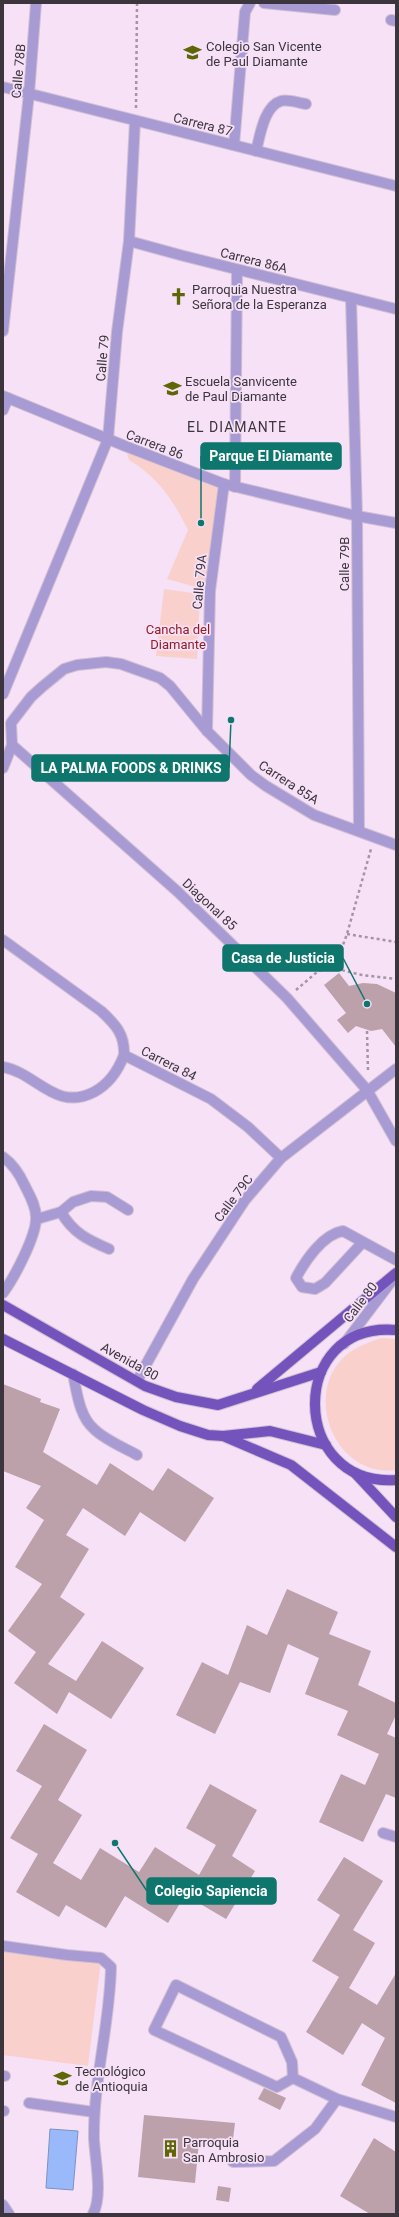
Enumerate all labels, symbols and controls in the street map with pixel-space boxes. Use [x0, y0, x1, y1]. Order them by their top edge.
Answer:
place label: Colegio San Vicente de Paul Diamante [206, 39, 322, 69]
street label: Calle 78B [9, 43, 28, 99]
school or university icon: Colegio San Vicente de Paul Diamante [183, 43, 203, 63]
street label: Carrera 87 [172, 110, 234, 139]
street label: Carrera 86A [219, 245, 290, 276]
place label: Parroquia Nuestra Señora de la Esperanza [192, 282, 327, 312]
church icon: Parroquia Nuestra Señora de la Esperanza [169, 286, 189, 306]
street label: Calle 79 [93, 334, 112, 382]
place label: Escuela Sanvicente de Paul Diamante [185, 374, 297, 404]
school or university icon: Escuela Sanvicente de Paul Diamante [162, 378, 182, 398]
district label: EL DIAMANTE [187, 419, 287, 435]
street label: Carrera 86 [124, 427, 186, 462]
callout: Parque El Diamante [201, 443, 341, 469]
text: Parque El Diamante [209, 448, 333, 464]
street label: Calle 79B [337, 537, 352, 591]
street label: Calle 79A [190, 553, 209, 610]
park label: Cancha del Diamante [146, 622, 210, 652]
callout: LA PALMA FOODS & DRINKS [32, 755, 229, 781]
street label: Carrera 85A [256, 757, 322, 808]
text: LA PALMA FOODS & DRINKS [40, 760, 222, 776]
street label: Diagonal 85 [179, 875, 240, 933]
callout: Casa de Justicia [223, 945, 343, 971]
text: Casa de Justicia [231, 950, 335, 966]
street label: Carrera 84 [139, 1043, 200, 1084]
street label: Calle 79C [211, 1172, 256, 1225]
street label: Calle 80 [340, 1279, 380, 1325]
street label: Avenida 80 [98, 1339, 161, 1383]
callout: Colegio Sapiencia [147, 1878, 276, 1904]
text: Colegio Sapiencia [154, 1883, 268, 1899]
place label: Tecnológico de Antioquia [75, 2064, 148, 2094]
school or university icon: Tecnológico de Antioquia [52, 2068, 72, 2088]
place label: Parroquia San Ambrosio [183, 2135, 264, 2165]
building icon: Parroquia San Ambrosio [160, 2139, 180, 2159]

